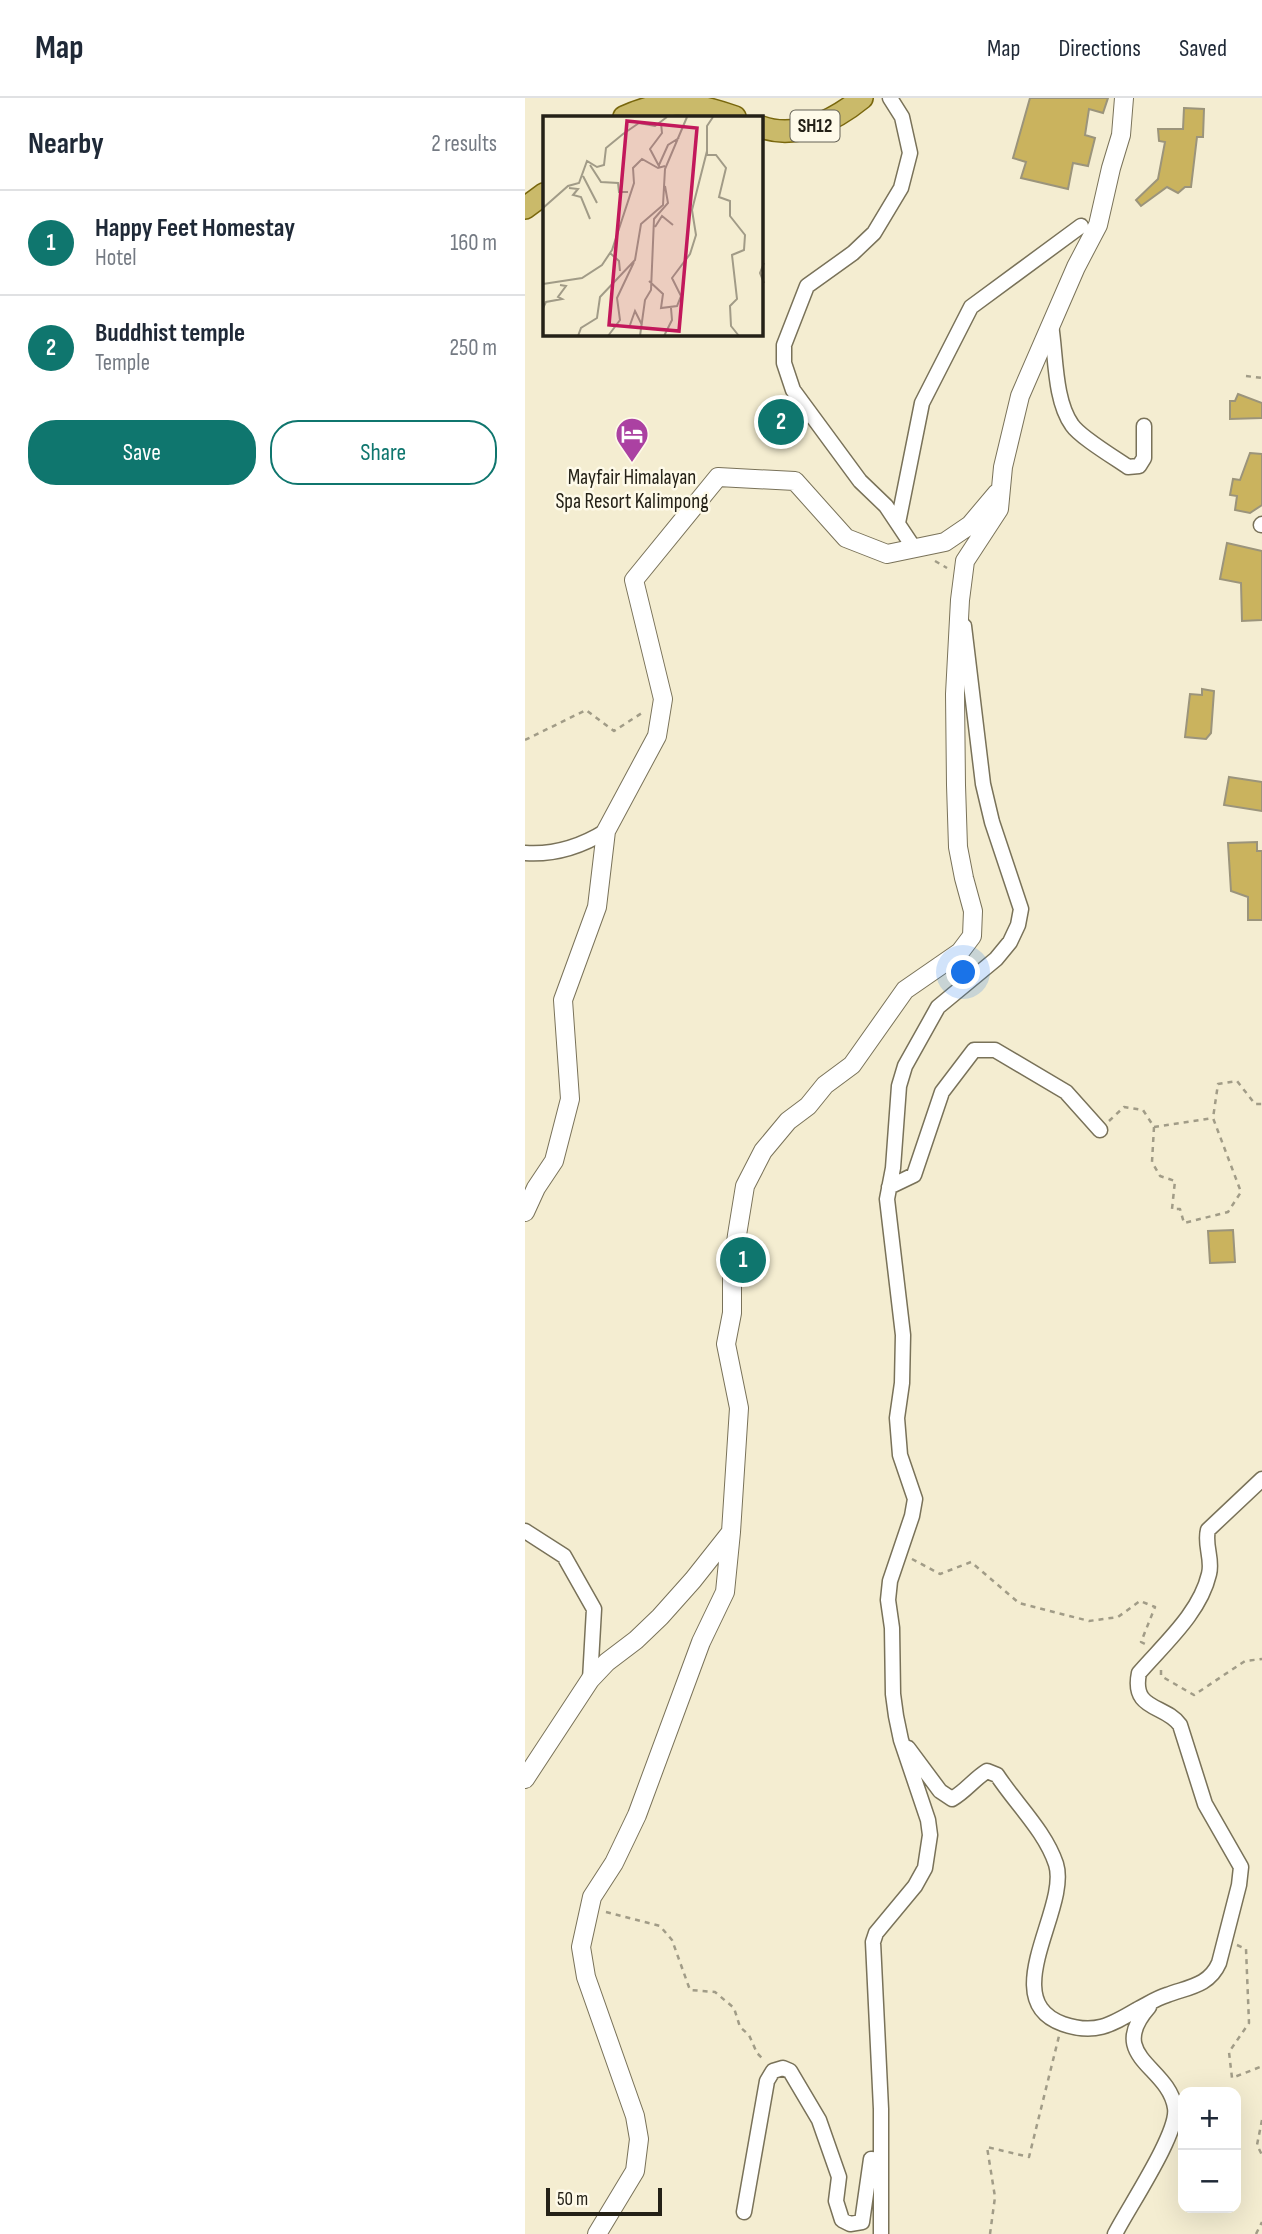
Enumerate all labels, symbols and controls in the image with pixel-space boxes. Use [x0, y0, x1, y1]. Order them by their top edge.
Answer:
text: Map [35, 28, 84, 68]
text: Map [987, 34, 1020, 63]
text: Directions [1058, 34, 1141, 63]
text: Saved [1179, 34, 1227, 63]
road number: SH12 [791, 110, 839, 142]
inset map [543, 116, 763, 336]
text: Nearby [28, 126, 104, 162]
text: 2 results [431, 130, 497, 158]
text: Happy Feet Homestay [95, 213, 295, 244]
text: 1 [46, 229, 56, 257]
text: 160 m [450, 229, 497, 257]
text: Hotel [95, 244, 137, 272]
text: Buddhist temple [95, 318, 245, 349]
text: 2 [46, 334, 56, 362]
text: 250 m [450, 334, 497, 362]
text: Temple [95, 349, 150, 377]
pin: 2 [758, 396, 804, 448]
hotel icon: Mayfair Himalayan Spa Resort Kalimpong [613, 415, 651, 464]
button: Save [28, 420, 256, 485]
button: Share [270, 420, 497, 485]
place label: Mayfair Himalayan Spa Resort Kalimpong [555, 465, 709, 514]
your location [946, 955, 980, 989]
pin: 1 [720, 1234, 766, 1286]
map controls [1178, 2087, 1241, 2213]
button: + [1178, 2087, 1241, 2150]
button: − [1178, 2150, 1241, 2213]
scale bar [546, 2185, 661, 2217]
text: 50 m [557, 2188, 588, 2211]

